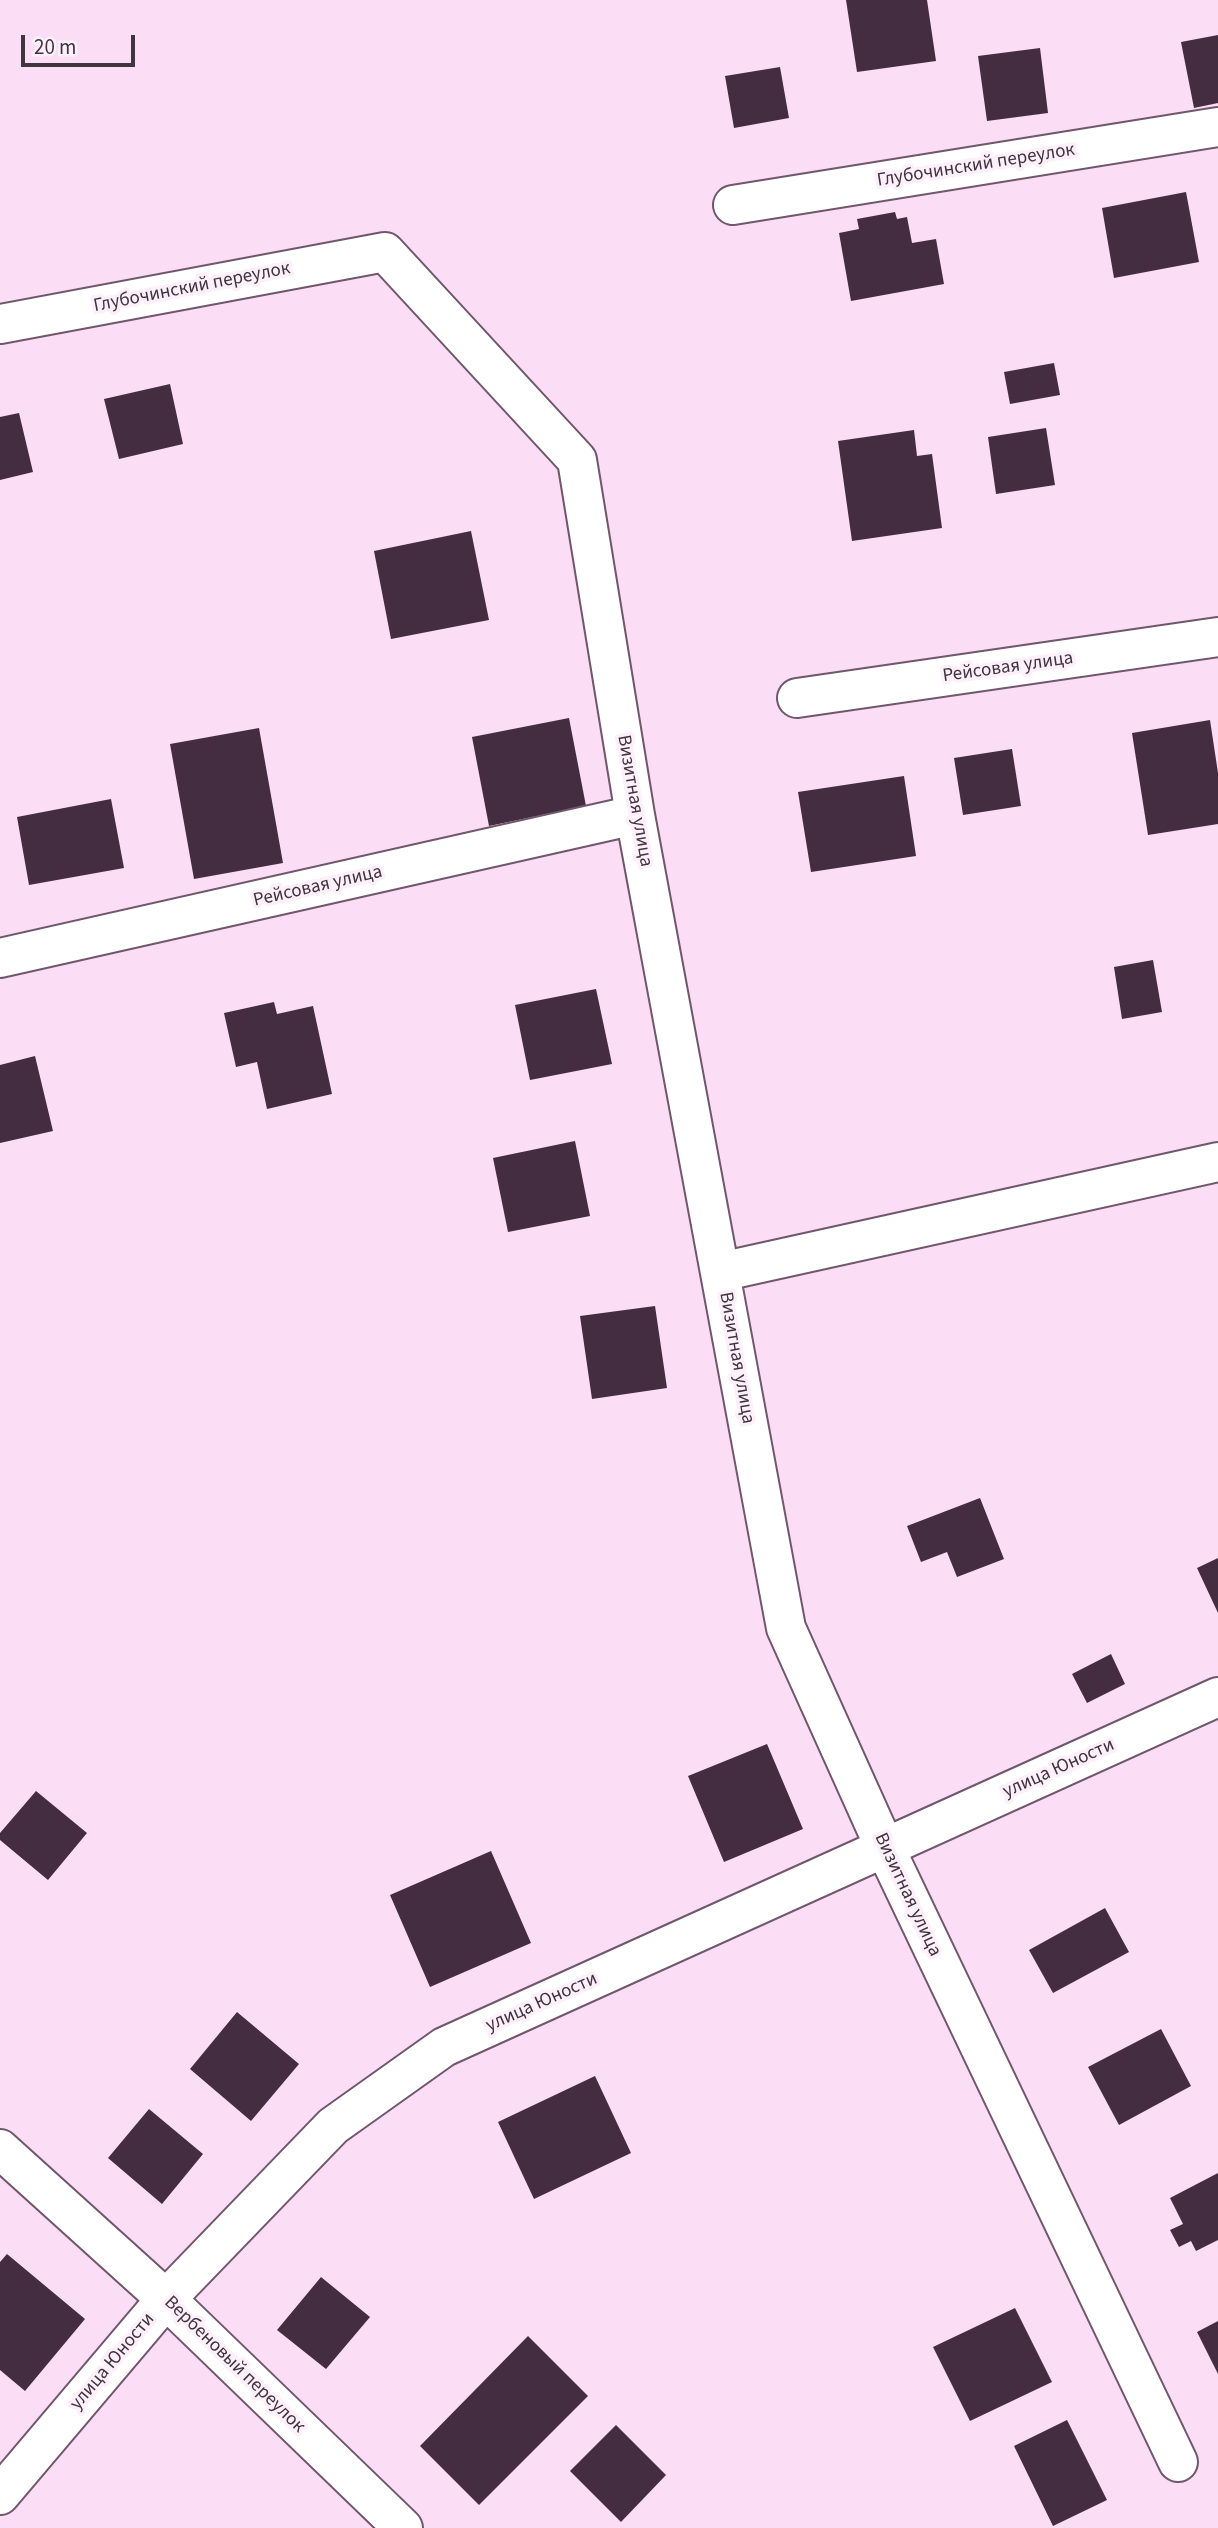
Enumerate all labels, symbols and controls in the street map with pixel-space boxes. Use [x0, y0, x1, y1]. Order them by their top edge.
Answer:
scale bar [24, 21, 138, 65]
text: 20 m [34, 32, 76, 62]
street label: Глубочинский переулок [875, 139, 1077, 193]
street label: Глубочинский переулок [92, 258, 292, 318]
street label: Рейсовая улица [941, 648, 1075, 688]
street label: Визитная улица [611, 733, 657, 869]
street label: Рейсовая улица [251, 861, 385, 913]
street label: Визитная улица [713, 1290, 759, 1426]
street label: улица Юности [1000, 1734, 1118, 1804]
street label: Визитная улица [868, 1830, 946, 1960]
street label: улица Юности [483, 1968, 601, 2038]
street label: Вербеновый переулок [159, 2292, 309, 2438]
street label: улица Юности [66, 2309, 160, 2415]

